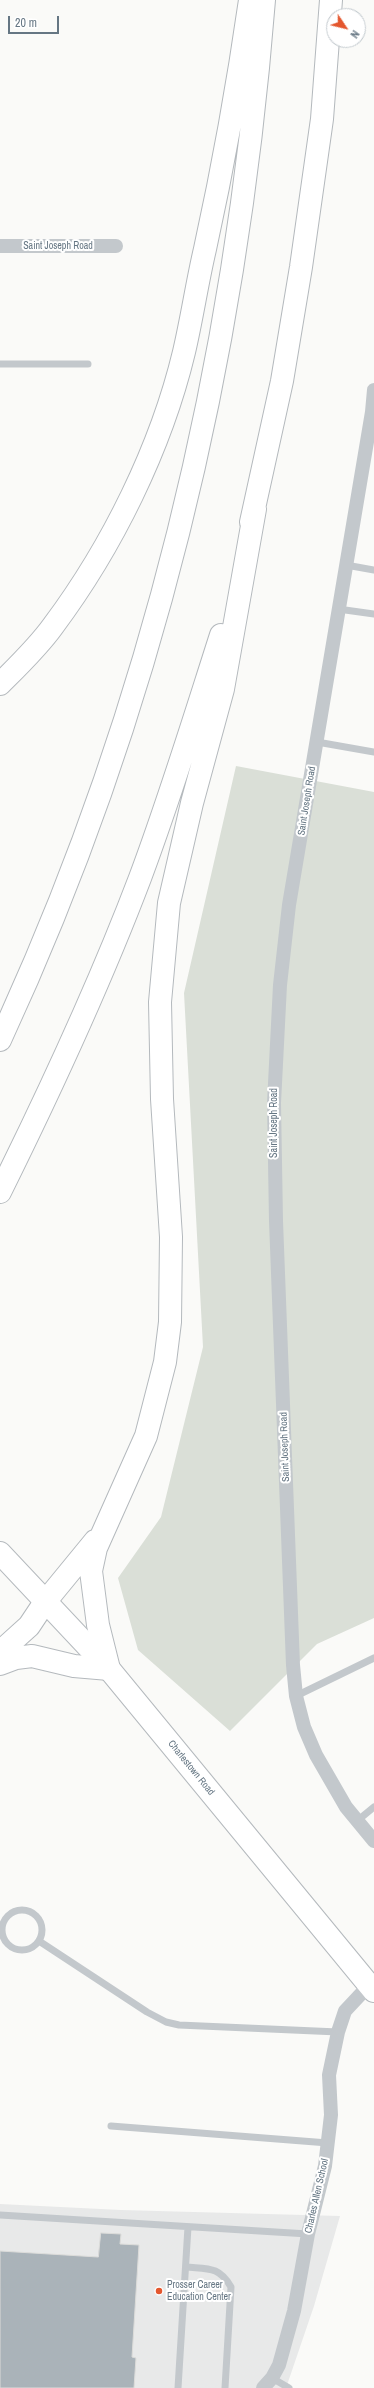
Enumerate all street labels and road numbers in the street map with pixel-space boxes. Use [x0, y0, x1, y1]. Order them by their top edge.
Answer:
street label: Saint Joseph Road [23, 240, 93, 252]
street label: Saint Joseph Road [296, 766, 318, 836]
street label: Saint Joseph Road [268, 1088, 280, 1158]
street label: Saint Joseph Road [278, 1412, 292, 1482]
street label: Charlestown Road [165, 1738, 217, 1798]
street label: Charles Allen School [303, 2158, 331, 2234]

